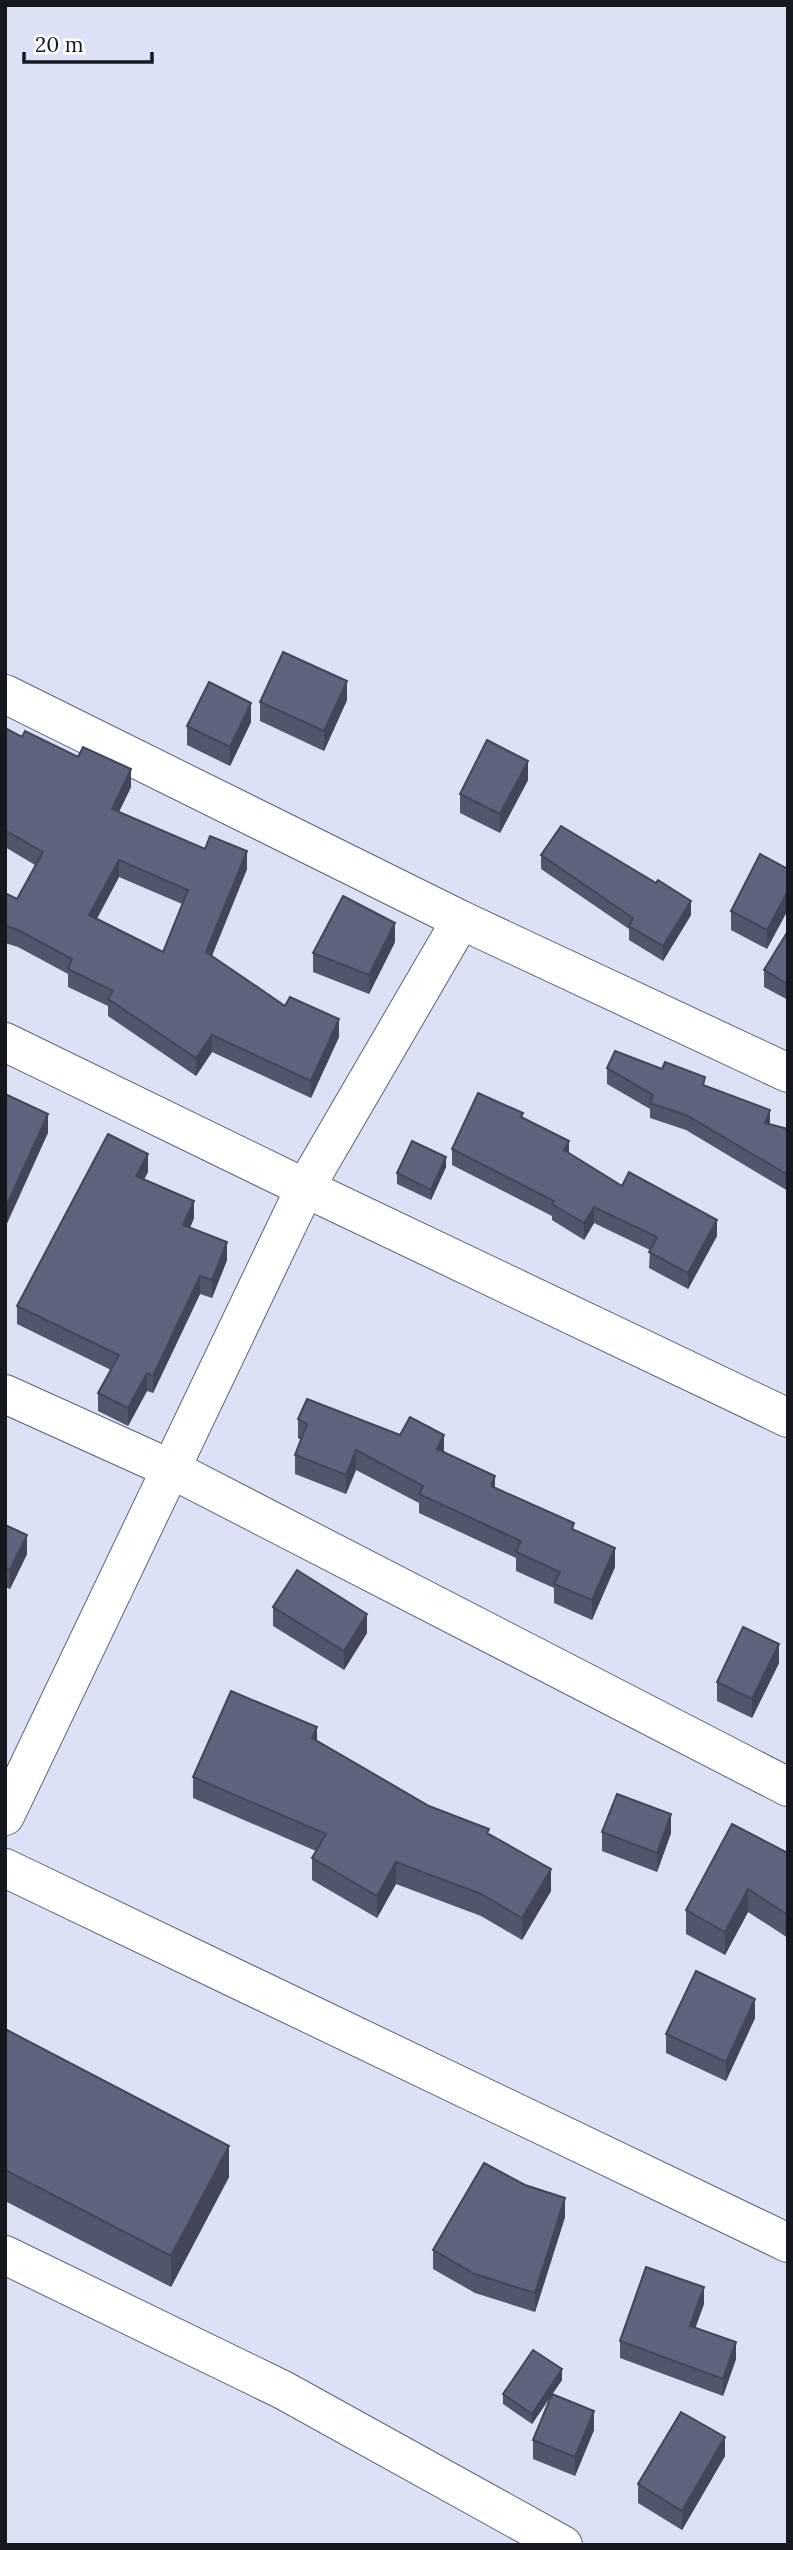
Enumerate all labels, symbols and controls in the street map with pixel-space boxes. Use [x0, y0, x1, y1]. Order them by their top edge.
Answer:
scale bar [24, 21, 152, 65]
text: 20 m [35, 31, 84, 58]

